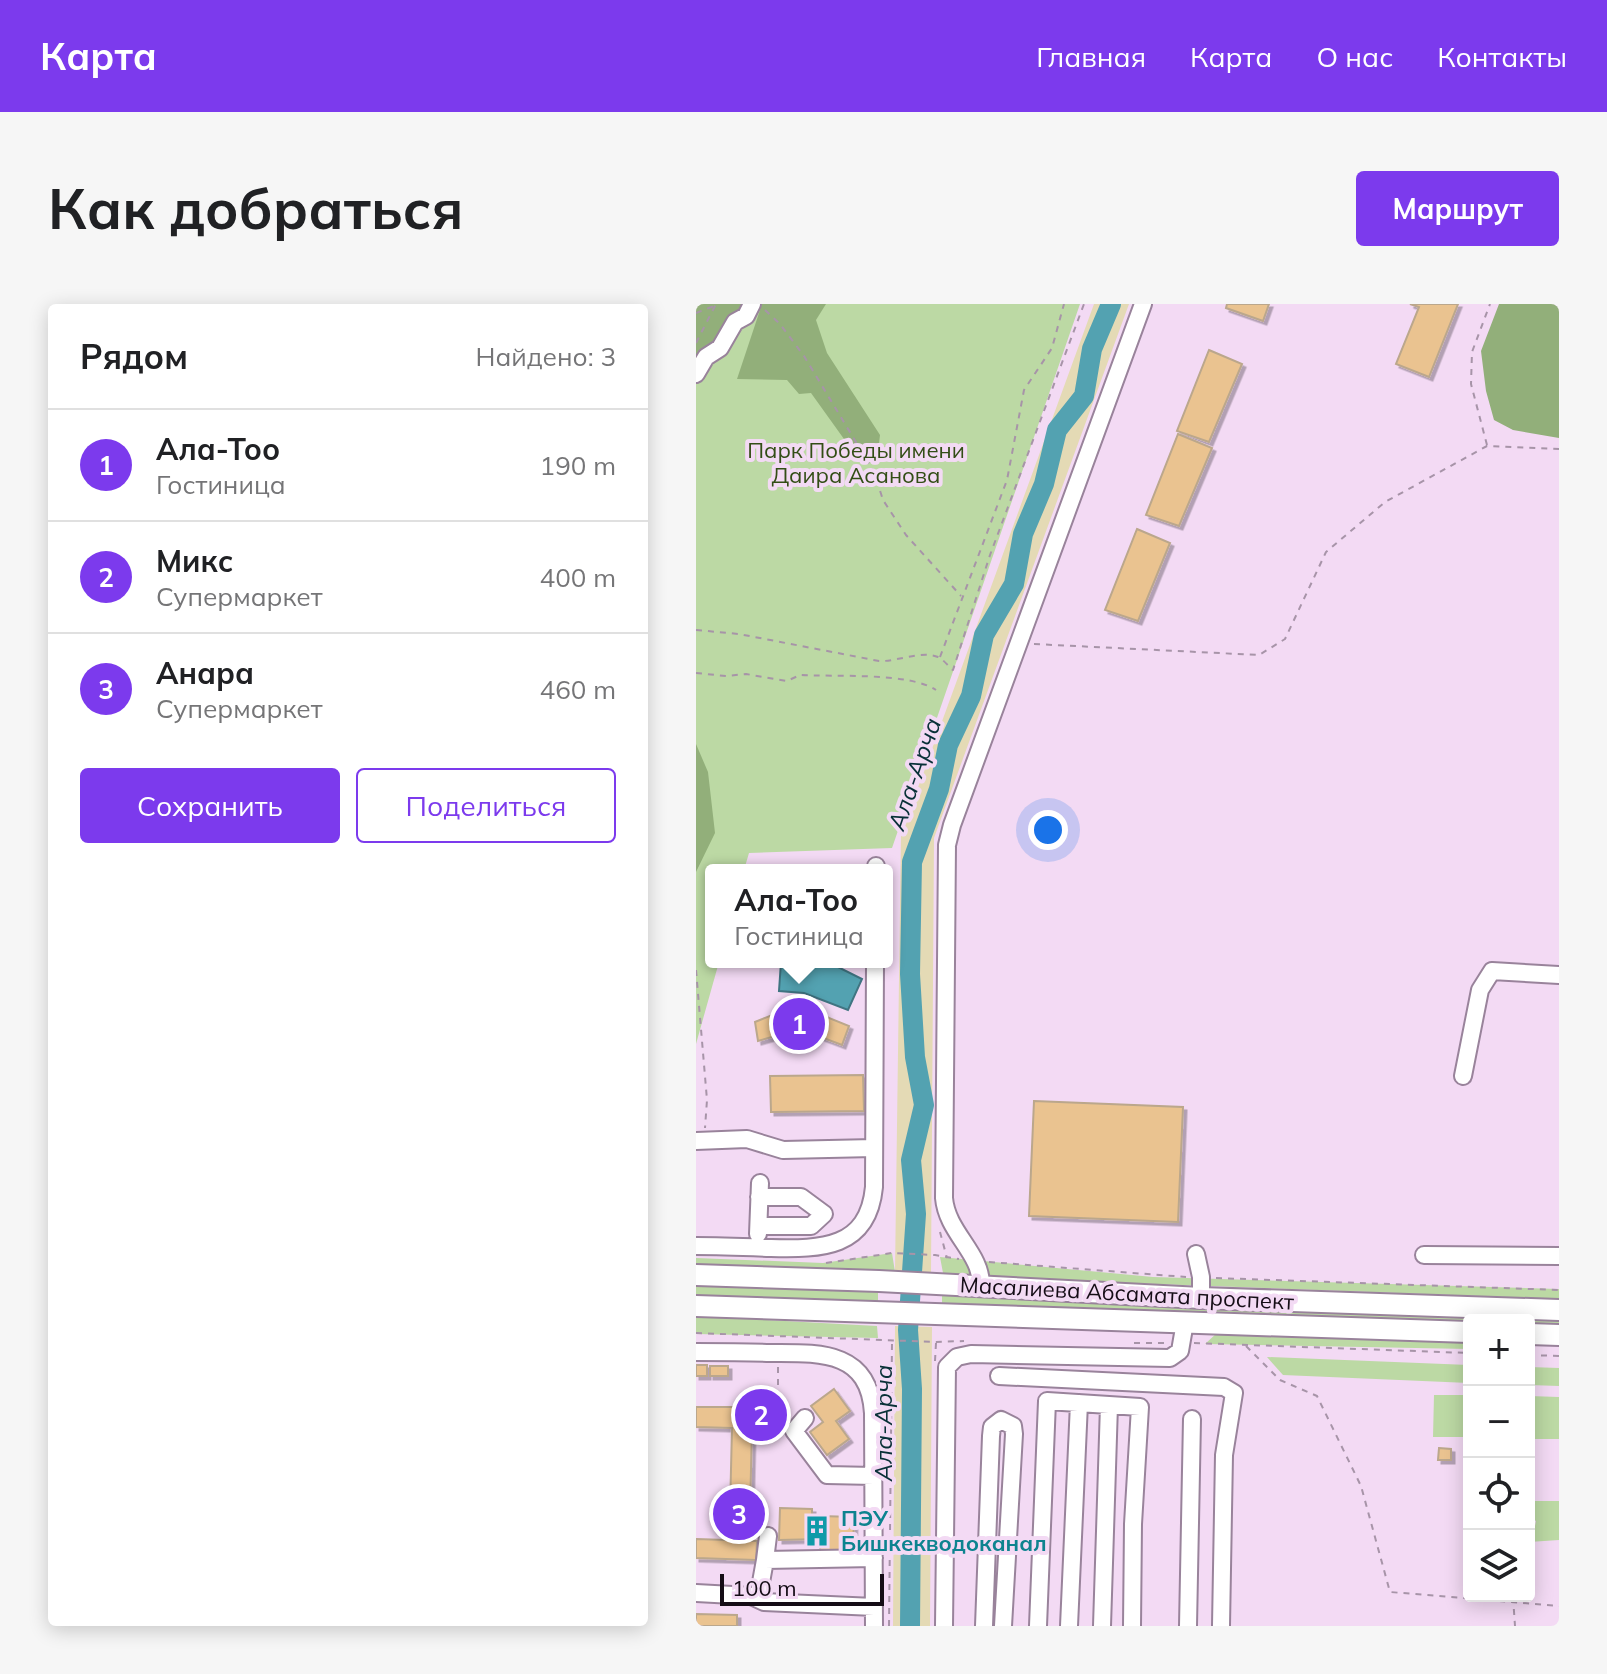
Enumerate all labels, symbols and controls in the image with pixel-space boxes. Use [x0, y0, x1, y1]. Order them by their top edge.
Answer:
text: Карта [40, 32, 157, 80]
text: Главная [1036, 39, 1146, 74]
text: Карта [1190, 39, 1272, 74]
text: О нас [1316, 39, 1393, 74]
text: Контакты [1437, 39, 1567, 74]
button: Маршрут [1356, 171, 1559, 246]
text: Как добраться [48, 173, 463, 243]
text: Рядом [80, 335, 188, 378]
text: Найдено: 3 [476, 340, 616, 373]
text: Ала-Тоо [156, 430, 280, 468]
park label: Парк Победы имени Даира Асанова [747, 436, 965, 489]
text: 1 [98, 449, 114, 482]
text: 190 m [540, 449, 616, 482]
text: Гостиница [156, 468, 286, 501]
text: Микс [156, 542, 233, 580]
text: 2 [98, 561, 114, 594]
text: 400 m [540, 561, 616, 594]
text: Супермаркет [156, 580, 323, 613]
text: Анара [156, 654, 254, 692]
text: 3 [98, 673, 114, 706]
text: 460 m [540, 673, 616, 706]
text: Супермаркет [156, 692, 323, 725]
water label: Ала-Арча [880, 714, 947, 835]
button: Сохранить [80, 768, 340, 843]
button: Поделиться [356, 768, 616, 843]
your location [1028, 810, 1068, 850]
popup [705, 864, 893, 968]
text: Ала-Тоо [734, 881, 858, 919]
text: Гостиница [734, 919, 864, 952]
pin: 1 [773, 994, 825, 1054]
street label: Масалиева Абсамата проспект [959, 1270, 1295, 1316]
map controls [1463, 1314, 1535, 1602]
button: + [1463, 1314, 1535, 1386]
water label: Ала-Арча [868, 1365, 898, 1482]
pin: 2 [735, 1385, 787, 1445]
button: − [1463, 1386, 1535, 1458]
button: locate [1463, 1458, 1535, 1530]
pin: 3 [713, 1484, 765, 1544]
place label: ПЭУ Бишкекводоканал [841, 1504, 1047, 1557]
building icon: ПЭУ Бишкекводоканал [800, 1514, 834, 1548]
button: layers [1463, 1530, 1535, 1602]
scale bar [720, 1570, 884, 1606]
text: 100 m [732, 1574, 797, 1602]

